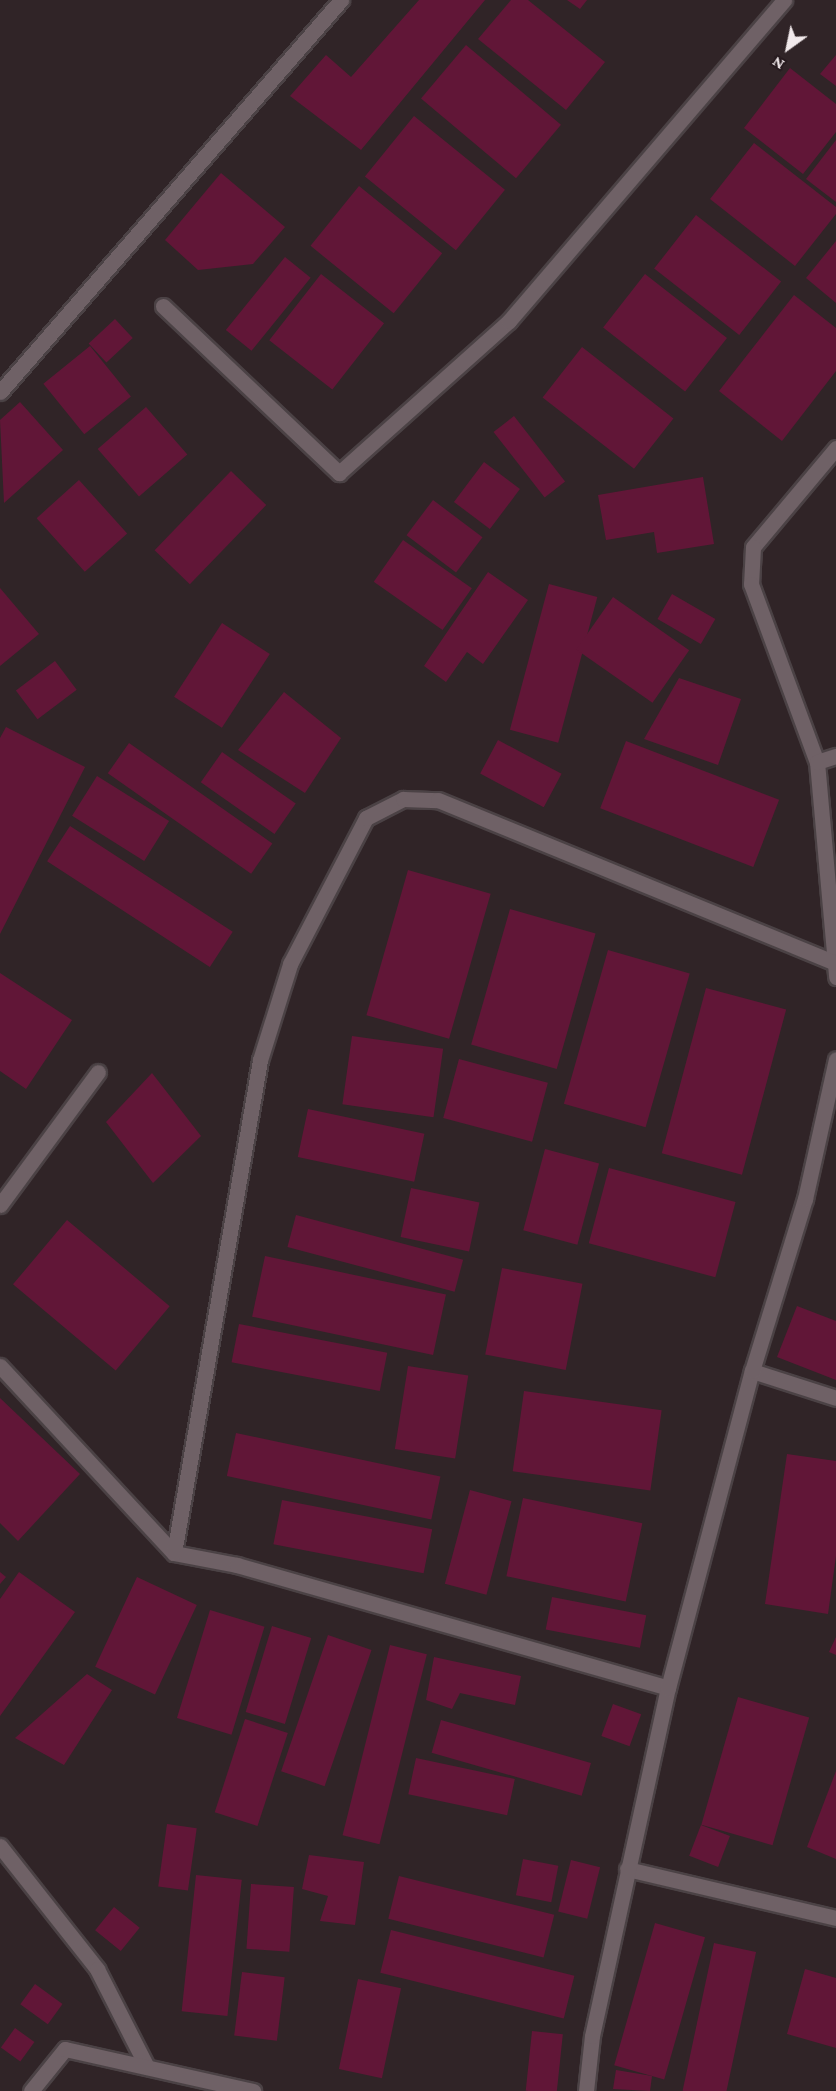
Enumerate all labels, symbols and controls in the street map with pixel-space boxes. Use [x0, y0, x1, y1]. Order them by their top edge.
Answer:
north arrow [758, 18, 818, 78]
text: N [769, 53, 787, 74]

